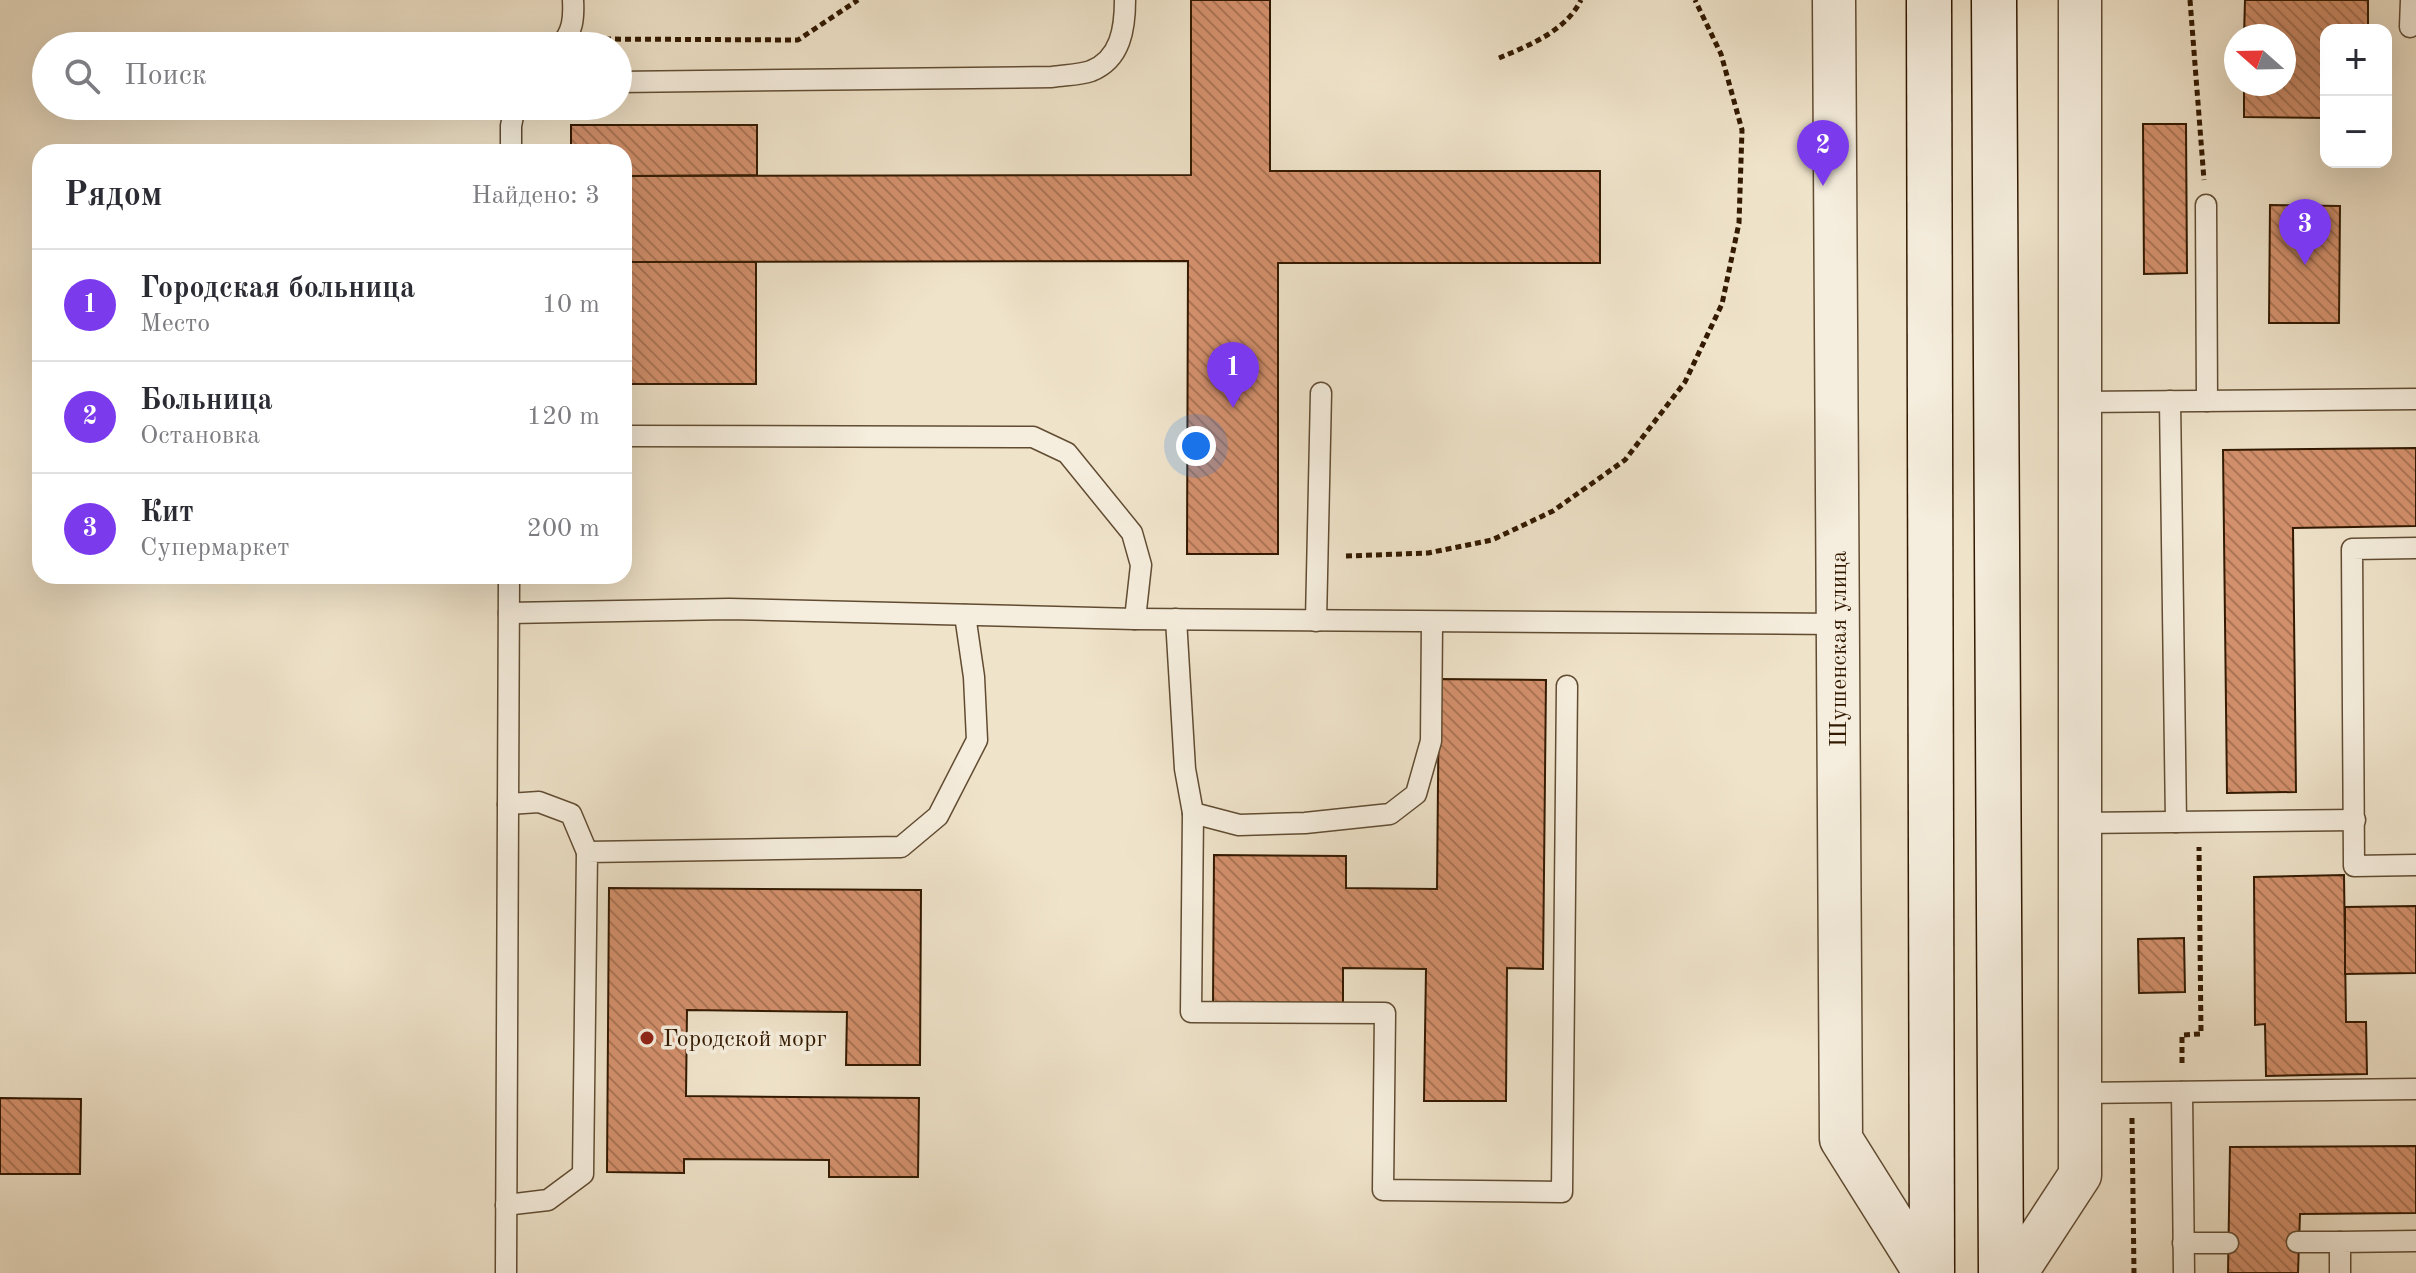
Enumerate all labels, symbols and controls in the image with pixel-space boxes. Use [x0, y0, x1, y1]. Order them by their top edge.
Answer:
north arrow [2224, 24, 2296, 96]
map controls [2320, 24, 2392, 168]
button: + [2320, 24, 2392, 96]
search box [32, 32, 632, 120]
icon: search [60, 54, 104, 98]
text: Поиск [124, 61, 207, 91]
button: − [2320, 96, 2392, 168]
pin: 2 [1797, 120, 1849, 186]
text: Рядом [64, 179, 163, 213]
text: Найдено: 3 [471, 183, 600, 209]
pin: 3 [2279, 199, 2331, 265]
text: Городская больница [140, 274, 415, 304]
text: 1 [82, 292, 98, 318]
text: 10 m [542, 292, 600, 318]
text: Место [140, 311, 210, 337]
pin: 1 [1207, 342, 1259, 408]
text: Больница [140, 386, 273, 416]
text: 2 [82, 404, 98, 430]
text: 120 m [527, 404, 600, 430]
text: Остановка [140, 423, 260, 449]
your location [1176, 426, 1216, 466]
text: Кит [140, 498, 194, 528]
text: 3 [82, 516, 98, 542]
text: 200 m [527, 516, 600, 542]
text: Супермаркет [140, 535, 289, 561]
street label: Шушенская улица [1828, 551, 1852, 747]
place label: Городской морг [663, 1028, 827, 1052]
marker: Городской морг [638, 1029, 656, 1047]

